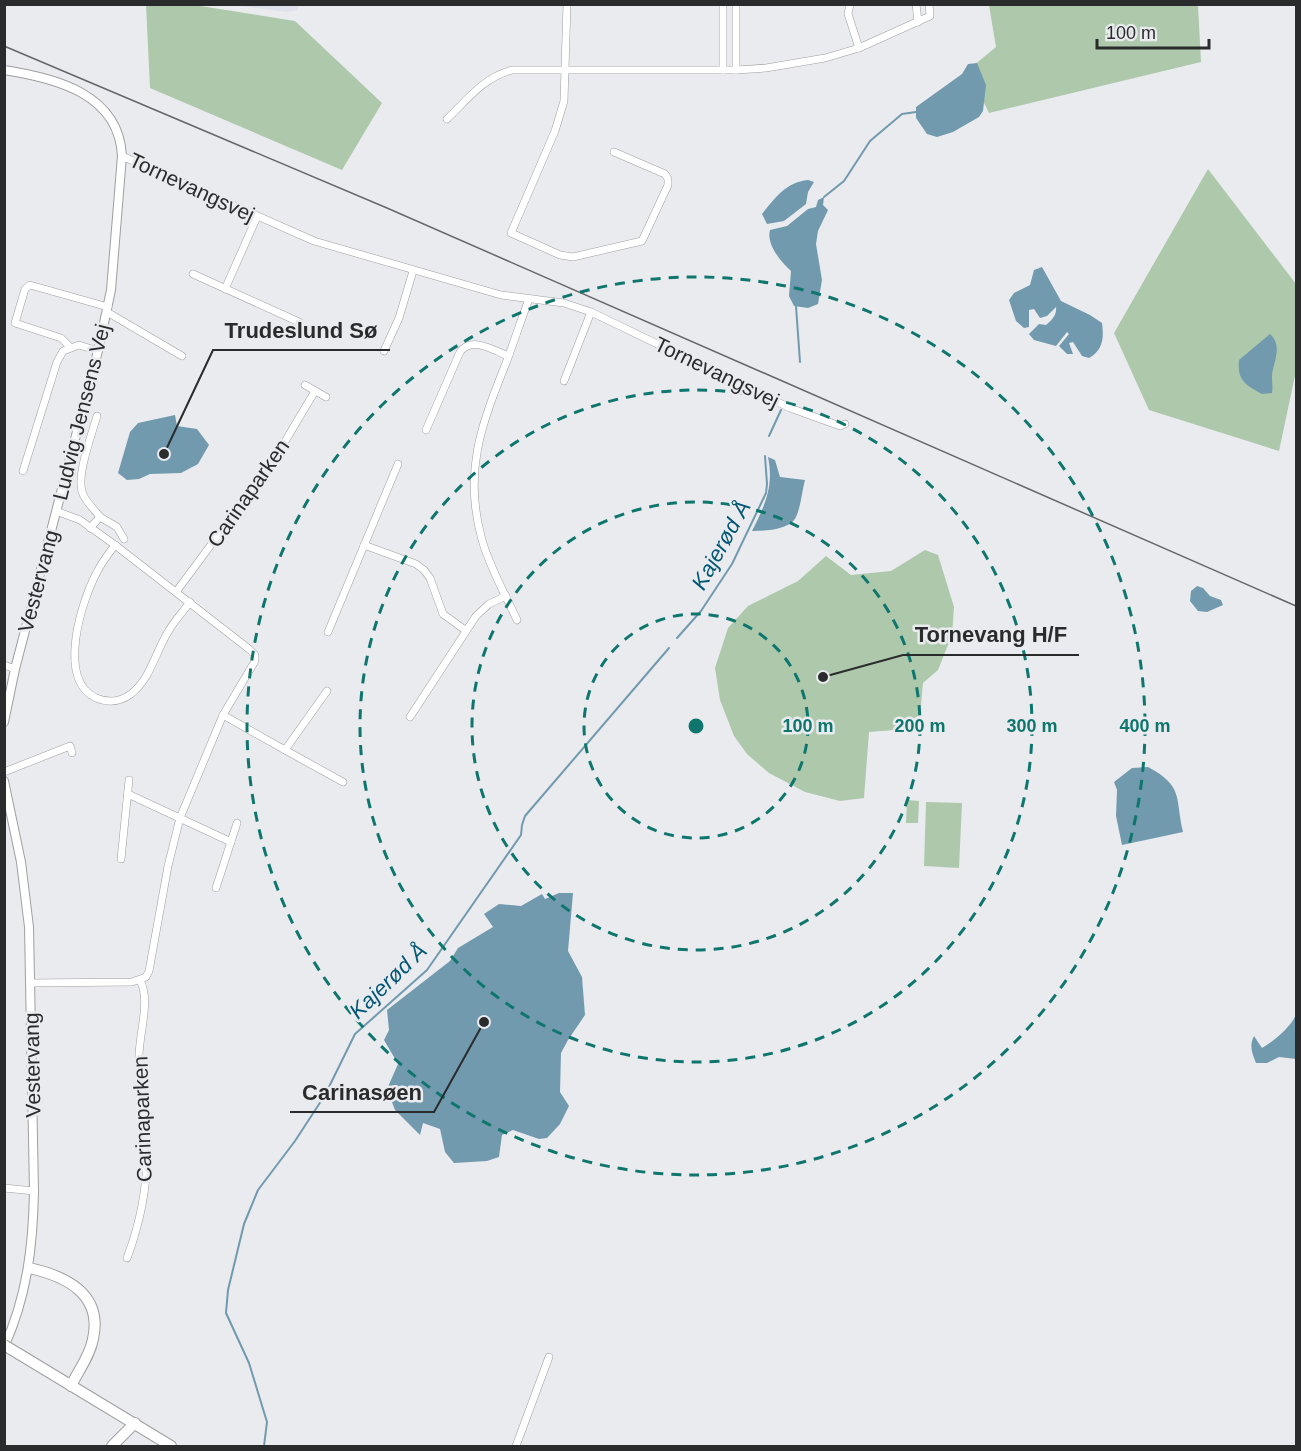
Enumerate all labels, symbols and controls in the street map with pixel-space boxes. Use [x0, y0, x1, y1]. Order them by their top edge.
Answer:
scale bar [1097, 12, 1210, 50]
text: 100 m [1106, 23, 1156, 43]
street label: Tornevangsvej [126, 148, 258, 226]
callout: Trudeslund Sø [213, 310, 390, 350]
text: Trudeslund Sø [225, 318, 378, 343]
street label: Ludvig Jensens Vej [48, 321, 114, 503]
street label: Tornevangsvej [651, 332, 783, 412]
street label: Carinaparken [202, 435, 294, 551]
water label: Kajerød Å [686, 496, 756, 594]
street label: Vestervang [13, 527, 63, 635]
callout: Tornevang H/F [903, 615, 1079, 655]
text: Tornevang H/F [915, 622, 1067, 647]
centre of rings [686, 716, 706, 736]
text: 100 m [782, 716, 834, 736]
text: 200 m [894, 716, 946, 736]
text: 300 m [1006, 716, 1058, 736]
text: 400 m [1119, 716, 1171, 736]
water label: Kajerød Å [344, 938, 432, 1024]
street label: Vestervang [20, 1012, 44, 1118]
street label: Carinaparken [128, 1056, 156, 1182]
callout: Carinasøen [290, 1072, 434, 1112]
text: Carinasøen [302, 1080, 422, 1105]

